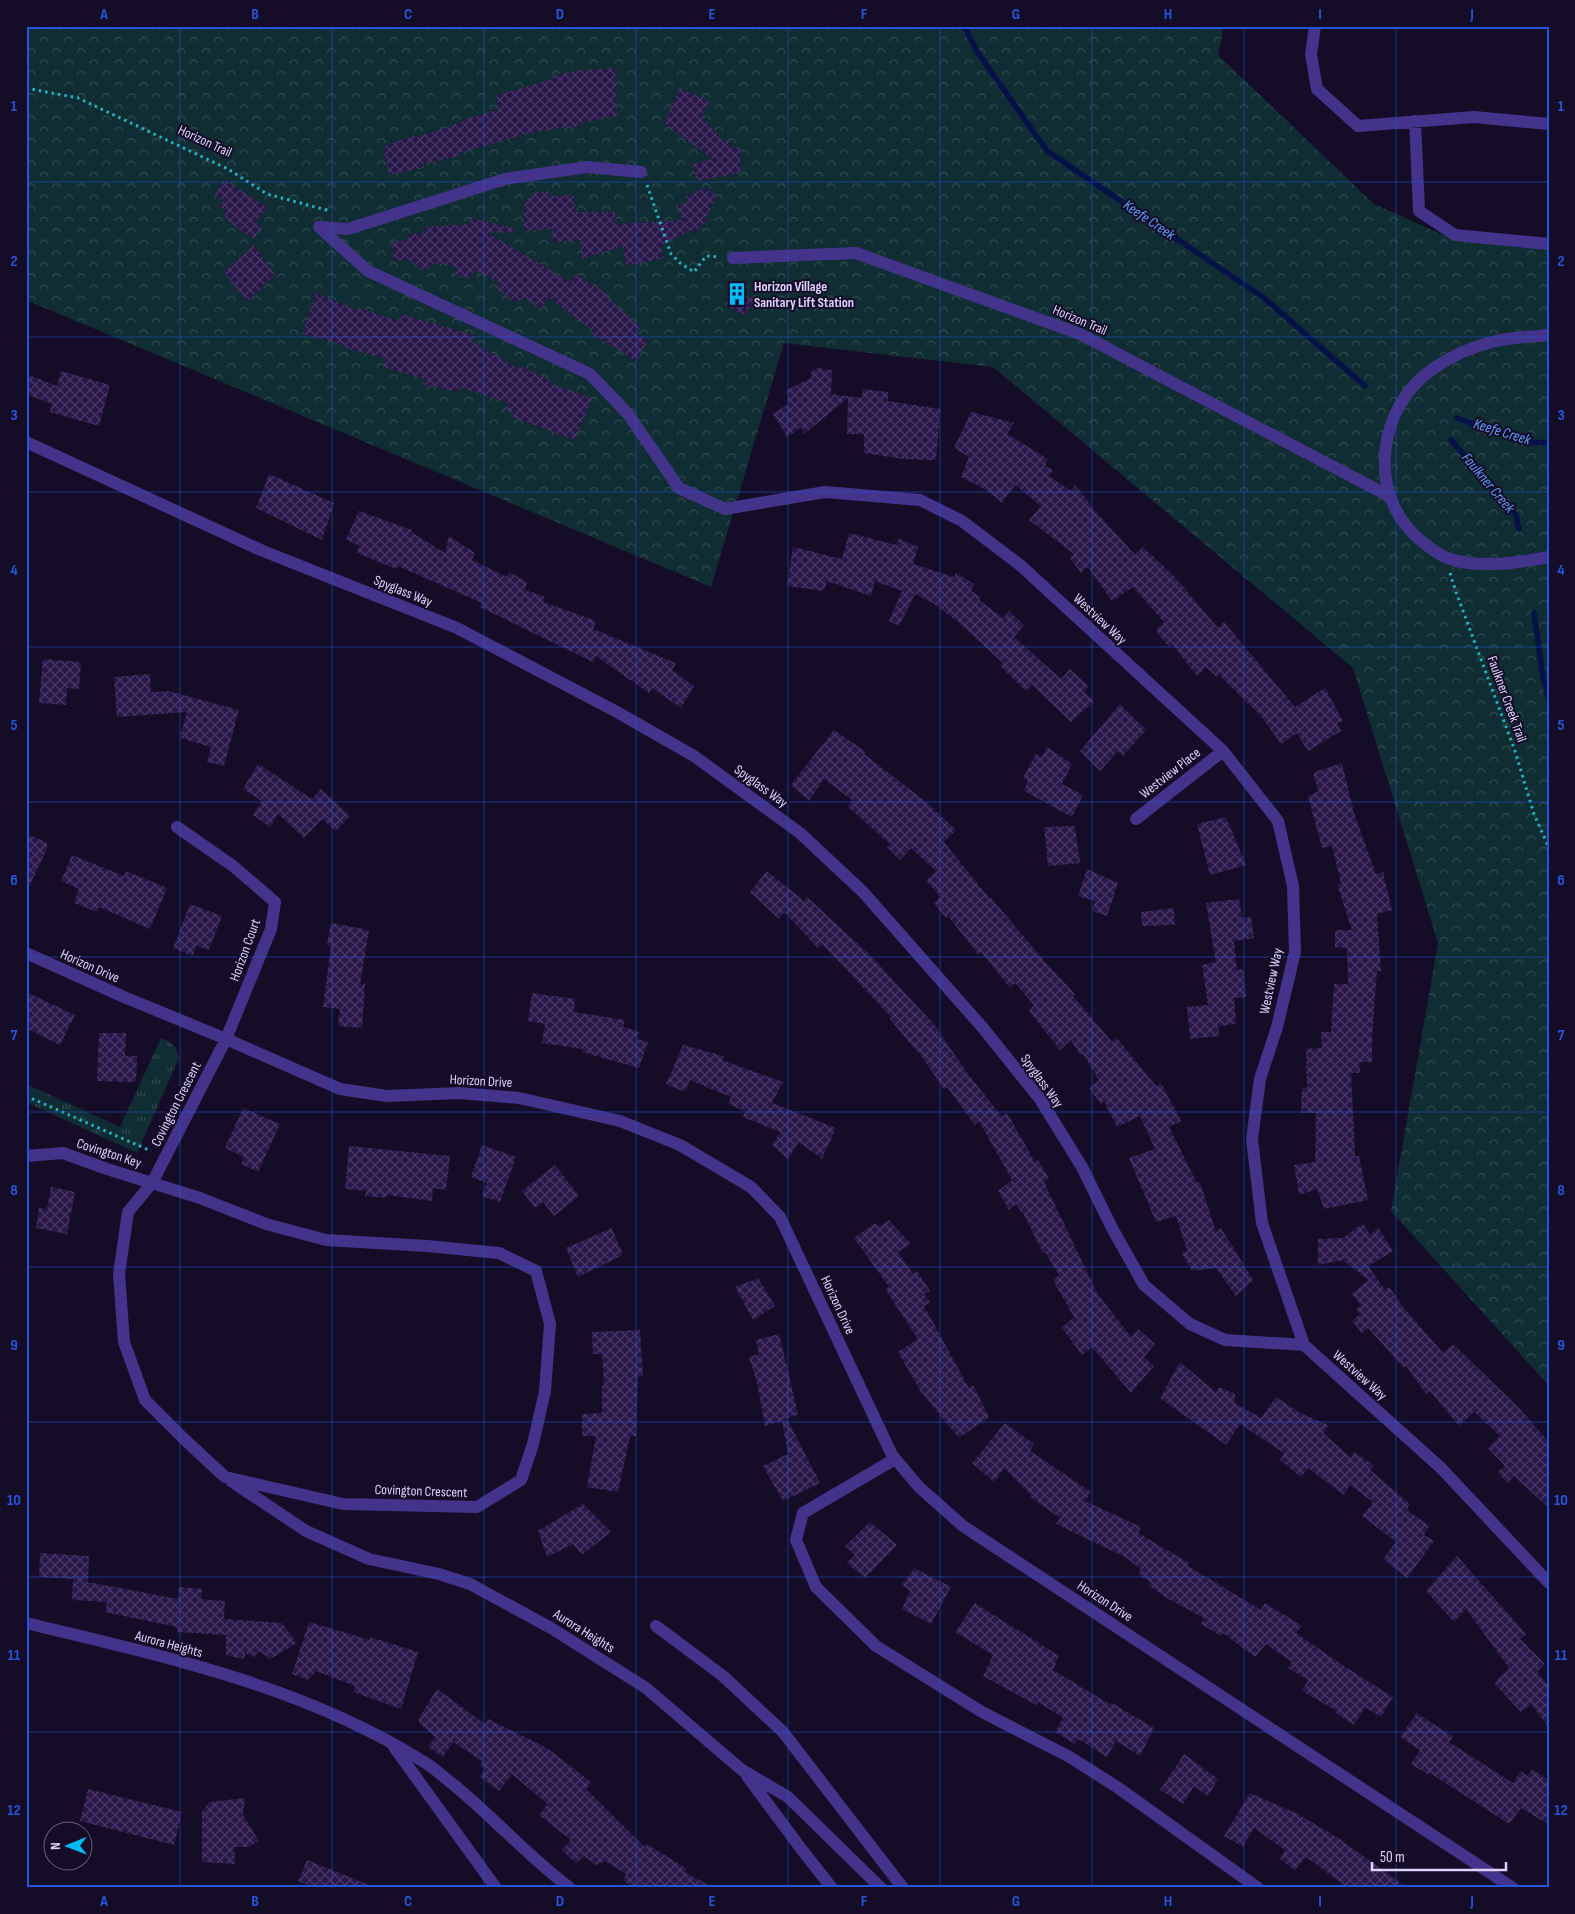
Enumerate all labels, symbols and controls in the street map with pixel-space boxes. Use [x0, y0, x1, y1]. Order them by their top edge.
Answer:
text: A [99, 5, 108, 24]
text: B [251, 5, 259, 24]
text: C [404, 5, 412, 24]
text: D [556, 5, 564, 24]
text: E [709, 5, 716, 24]
text: F [861, 5, 868, 24]
text: G [1012, 5, 1020, 24]
text: H [1164, 5, 1172, 24]
text: I [1318, 5, 1322, 24]
text: J [1469, 5, 1474, 24]
text: 1 [11, 97, 18, 116]
text: 1 [1558, 97, 1565, 116]
street label: Horizon Trail [175, 121, 235, 161]
water label: Keefe Creek [1119, 196, 1179, 245]
text: 2 [10, 252, 18, 271]
text: 2 [1557, 252, 1565, 271]
place label: Horizon Village Sanitary Lift Station [754, 278, 854, 311]
building icon: Horizon Village Sanitary Lift Station [724, 281, 750, 307]
street label: Horizon Trail [1050, 301, 1110, 339]
text: 3 [10, 406, 18, 425]
text: 3 [1557, 406, 1565, 425]
water label: Keefe Creek [1471, 414, 1533, 450]
water label: Faulkner Creek [1457, 449, 1519, 517]
text: 4 [10, 561, 18, 580]
text: 4 [1557, 561, 1565, 580]
street label: Spyglass Way [371, 572, 435, 611]
street label: Westview Way [1070, 590, 1131, 648]
street label: Faulkner Creek Trail [1484, 654, 1530, 744]
text: 5 [10, 716, 18, 735]
text: 5 [1557, 716, 1565, 735]
street label: Westview Place [1136, 744, 1204, 802]
street label: Spyglass Way [731, 761, 791, 811]
text: 6 [10, 871, 18, 890]
text: 6 [1557, 871, 1565, 890]
street label: Horizon Court [226, 916, 264, 984]
street label: Horizon Drive [58, 945, 122, 987]
street label: Westview Way [1256, 946, 1286, 1016]
text: 7 [11, 1026, 18, 1045]
text: 7 [1558, 1026, 1565, 1045]
street label: Spyglass Way [1017, 1051, 1067, 1111]
street label: Covington Crescent [147, 1059, 205, 1149]
street label: Horizon Drive [449, 1071, 513, 1091]
street label: Covington Key [74, 1135, 144, 1172]
text: 8 [10, 1181, 18, 1200]
text: 8 [1557, 1181, 1565, 1200]
street label: Horizon Drive [817, 1273, 859, 1337]
text: 9 [10, 1336, 18, 1355]
text: 9 [1557, 1336, 1565, 1355]
street label: Westview Way [1329, 1346, 1391, 1404]
street label: Covington Crescent [374, 1481, 468, 1501]
text: 10 [7, 1491, 21, 1510]
text: 10 [1554, 1491, 1568, 1510]
street label: Horizon Drive [1074, 1577, 1136, 1625]
street label: Aurora Heights [549, 1605, 618, 1657]
street label: Aurora Heights [132, 1627, 205, 1661]
text: 11 [8, 1646, 21, 1665]
text: 11 [1555, 1646, 1568, 1665]
text: 12 [7, 1801, 21, 1820]
text: 12 [1554, 1801, 1568, 1820]
north arrow [42, 1822, 92, 1872]
scale bar [1372, 1839, 1506, 1871]
text: N [47, 1842, 64, 1850]
text: 50 m [1380, 1848, 1405, 1867]
text: A [99, 1892, 108, 1911]
text: B [251, 1892, 259, 1911]
text: C [404, 1892, 412, 1911]
text: D [556, 1892, 564, 1911]
text: E [709, 1892, 716, 1911]
text: F [861, 1892, 868, 1911]
text: G [1012, 1892, 1020, 1911]
text: H [1164, 1892, 1172, 1911]
text: I [1318, 1892, 1322, 1911]
text: J [1469, 1892, 1474, 1911]

